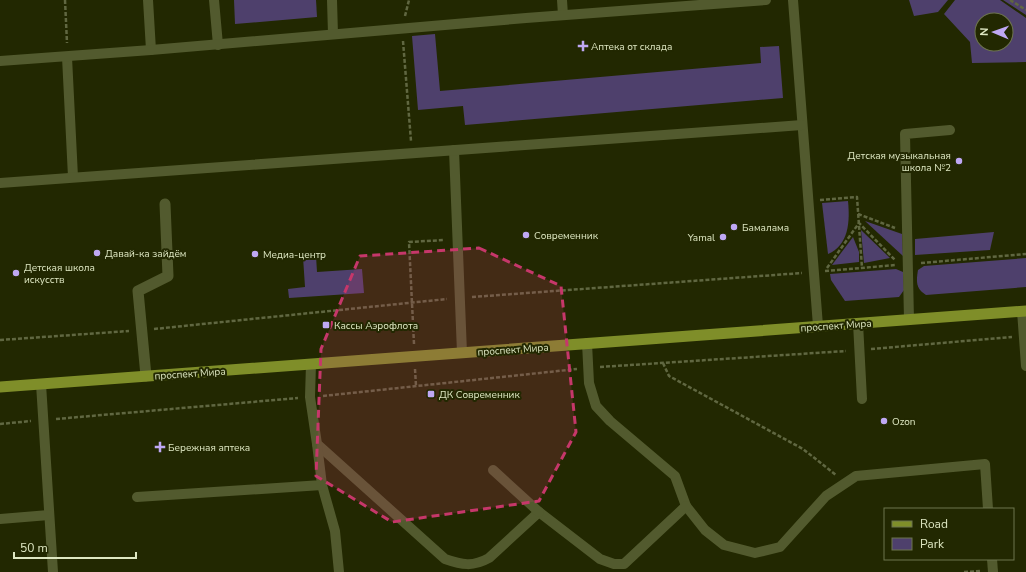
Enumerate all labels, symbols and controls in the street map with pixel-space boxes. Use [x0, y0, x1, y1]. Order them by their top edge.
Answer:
north arrow [974, 12, 1014, 52]
text: N [977, 27, 992, 36]
place label: Аптека от склада [591, 40, 672, 54]
marker: Аптека от склада [578, 41, 588, 51]
place label: Детская музыкальная школа №2 [848, 149, 951, 175]
marker: Детская музыкальная школа №2 [954, 156, 964, 166]
place label: Бамалама [742, 221, 789, 235]
marker: Бамалама [729, 222, 739, 232]
place label: Современник [534, 229, 599, 243]
marker: Современник [521, 230, 531, 240]
place label: Yamal [687, 231, 715, 245]
marker: Yamal [718, 232, 728, 242]
place label: Давай-ка зайдём [105, 247, 186, 261]
marker: Давай-ка зайдём [92, 248, 102, 258]
place label: Медиа-центр [263, 248, 326, 262]
marker: Медиа-центр [250, 249, 260, 259]
place label: Детская школа искусств [24, 261, 95, 287]
marker: Детская школа искусств [11, 268, 21, 278]
street label: проспект Мира [800, 317, 872, 335]
place label: Кассы Аэрофлота [334, 319, 418, 333]
marker: Кассы Аэрофлота [321, 320, 331, 330]
street label: проспект Мира [477, 341, 549, 359]
street label: проспект Мира [154, 365, 226, 383]
place label: ДК Современник [439, 388, 520, 402]
marker: ДК Современник [426, 389, 436, 399]
place label: Ozon [892, 415, 915, 429]
marker: Ozon [879, 416, 889, 426]
place label: Бережная аптека [168, 441, 250, 455]
marker: Бережная аптека [155, 442, 165, 452]
legend [884, 508, 1014, 560]
text: Road [920, 516, 948, 532]
scale bar [14, 534, 136, 560]
text: Park [920, 536, 945, 552]
text: 50 m [20, 540, 48, 556]

